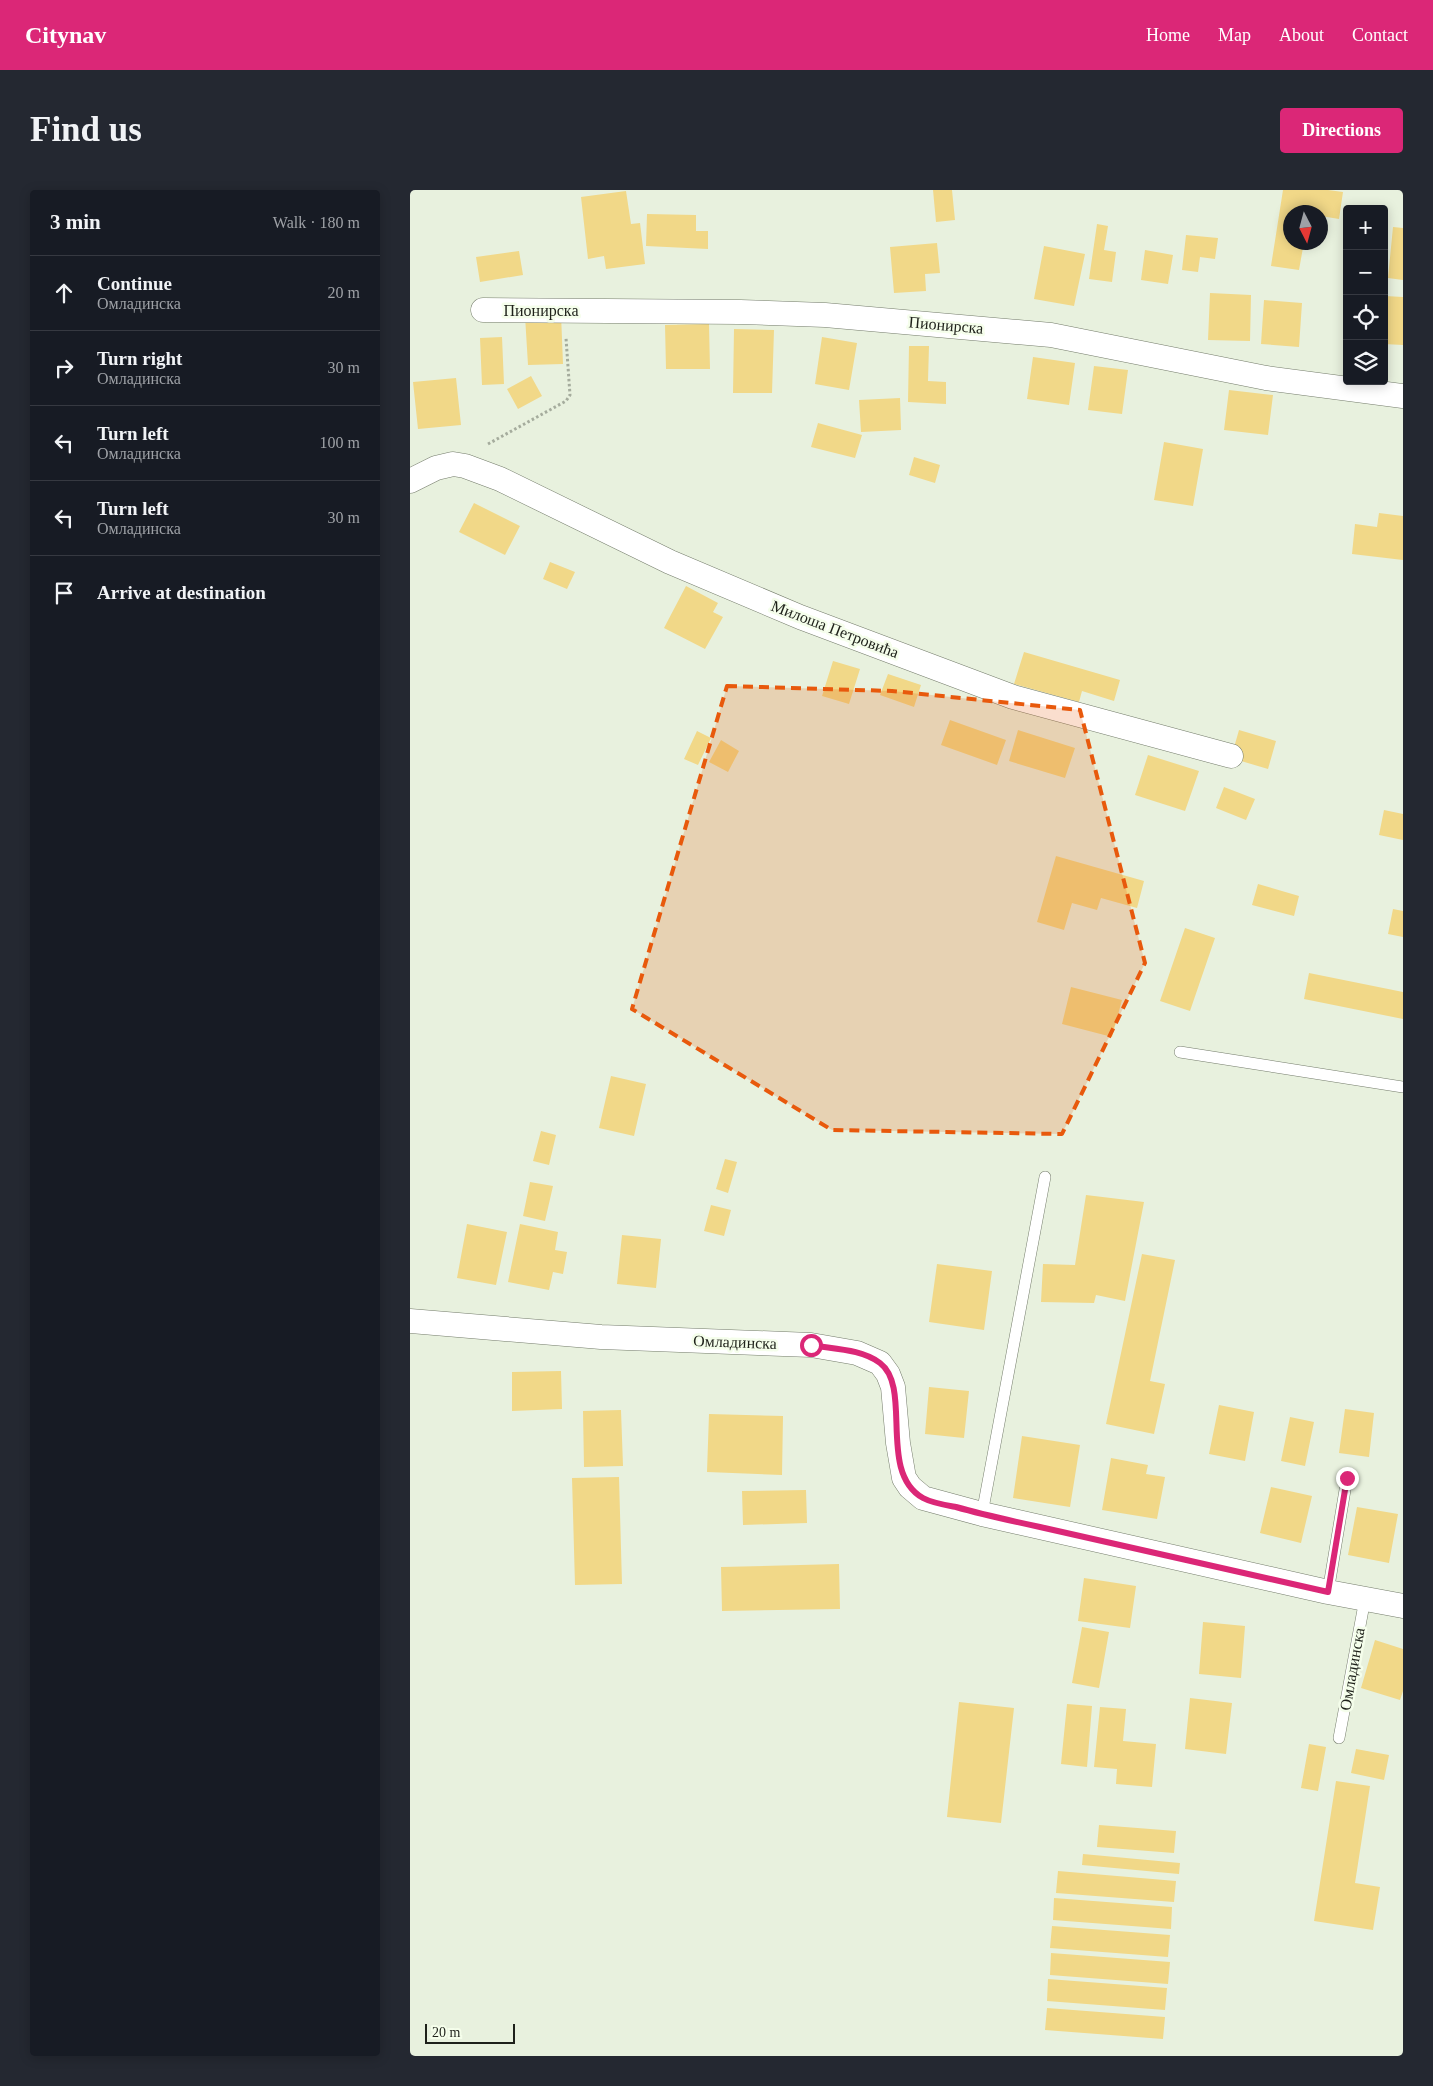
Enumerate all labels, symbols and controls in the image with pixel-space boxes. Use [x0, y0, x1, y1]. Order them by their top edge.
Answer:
text: Citynav [25, 22, 106, 48]
text: Home [1146, 25, 1190, 45]
text: Map [1218, 25, 1251, 45]
text: About [1279, 25, 1324, 45]
text: Contact [1352, 25, 1408, 45]
button: Directions [1280, 108, 1403, 153]
text: Find us [30, 110, 142, 149]
north arrow [1283, 205, 1328, 250]
map controls [1343, 205, 1388, 385]
button: + [1343, 205, 1388, 250]
text: 3 min [50, 210, 101, 234]
text: Walk · 180 m [273, 214, 360, 231]
button: − [1343, 250, 1388, 295]
text: Continue [97, 273, 172, 294]
icon: ahead [50, 279, 78, 307]
text: 20 m [328, 284, 360, 301]
text: Омладинска [97, 295, 181, 312]
button: locate [1343, 295, 1388, 340]
street label: Пионирска [504, 302, 578, 320]
street label: Пионирска [908, 313, 984, 338]
button: layers [1343, 340, 1388, 385]
text: Turn right [97, 348, 182, 369]
icon: right [50, 354, 78, 382]
text: 30 m [328, 359, 360, 376]
text: Омладинска [97, 370, 181, 387]
text: Turn left [97, 423, 169, 444]
icon: left [50, 429, 78, 457]
text: 100 m [320, 434, 360, 451]
text: Омладинска [97, 445, 181, 462]
text: Turn left [97, 498, 169, 519]
icon: left [50, 504, 78, 532]
text: 30 m [328, 509, 360, 526]
text: Омладинска [97, 520, 181, 537]
icon: arrive [50, 579, 78, 607]
text: Arrive at destination [97, 582, 266, 603]
street label: Милоша Петровића [768, 597, 901, 662]
street label: Омладинска [693, 1332, 777, 1353]
route start [800, 1334, 823, 1357]
route end [1336, 1467, 1359, 1490]
street label: Омладинска [1336, 1626, 1369, 1712]
scale bar [425, 2021, 515, 2044]
text: 20 m [432, 2025, 460, 2040]

